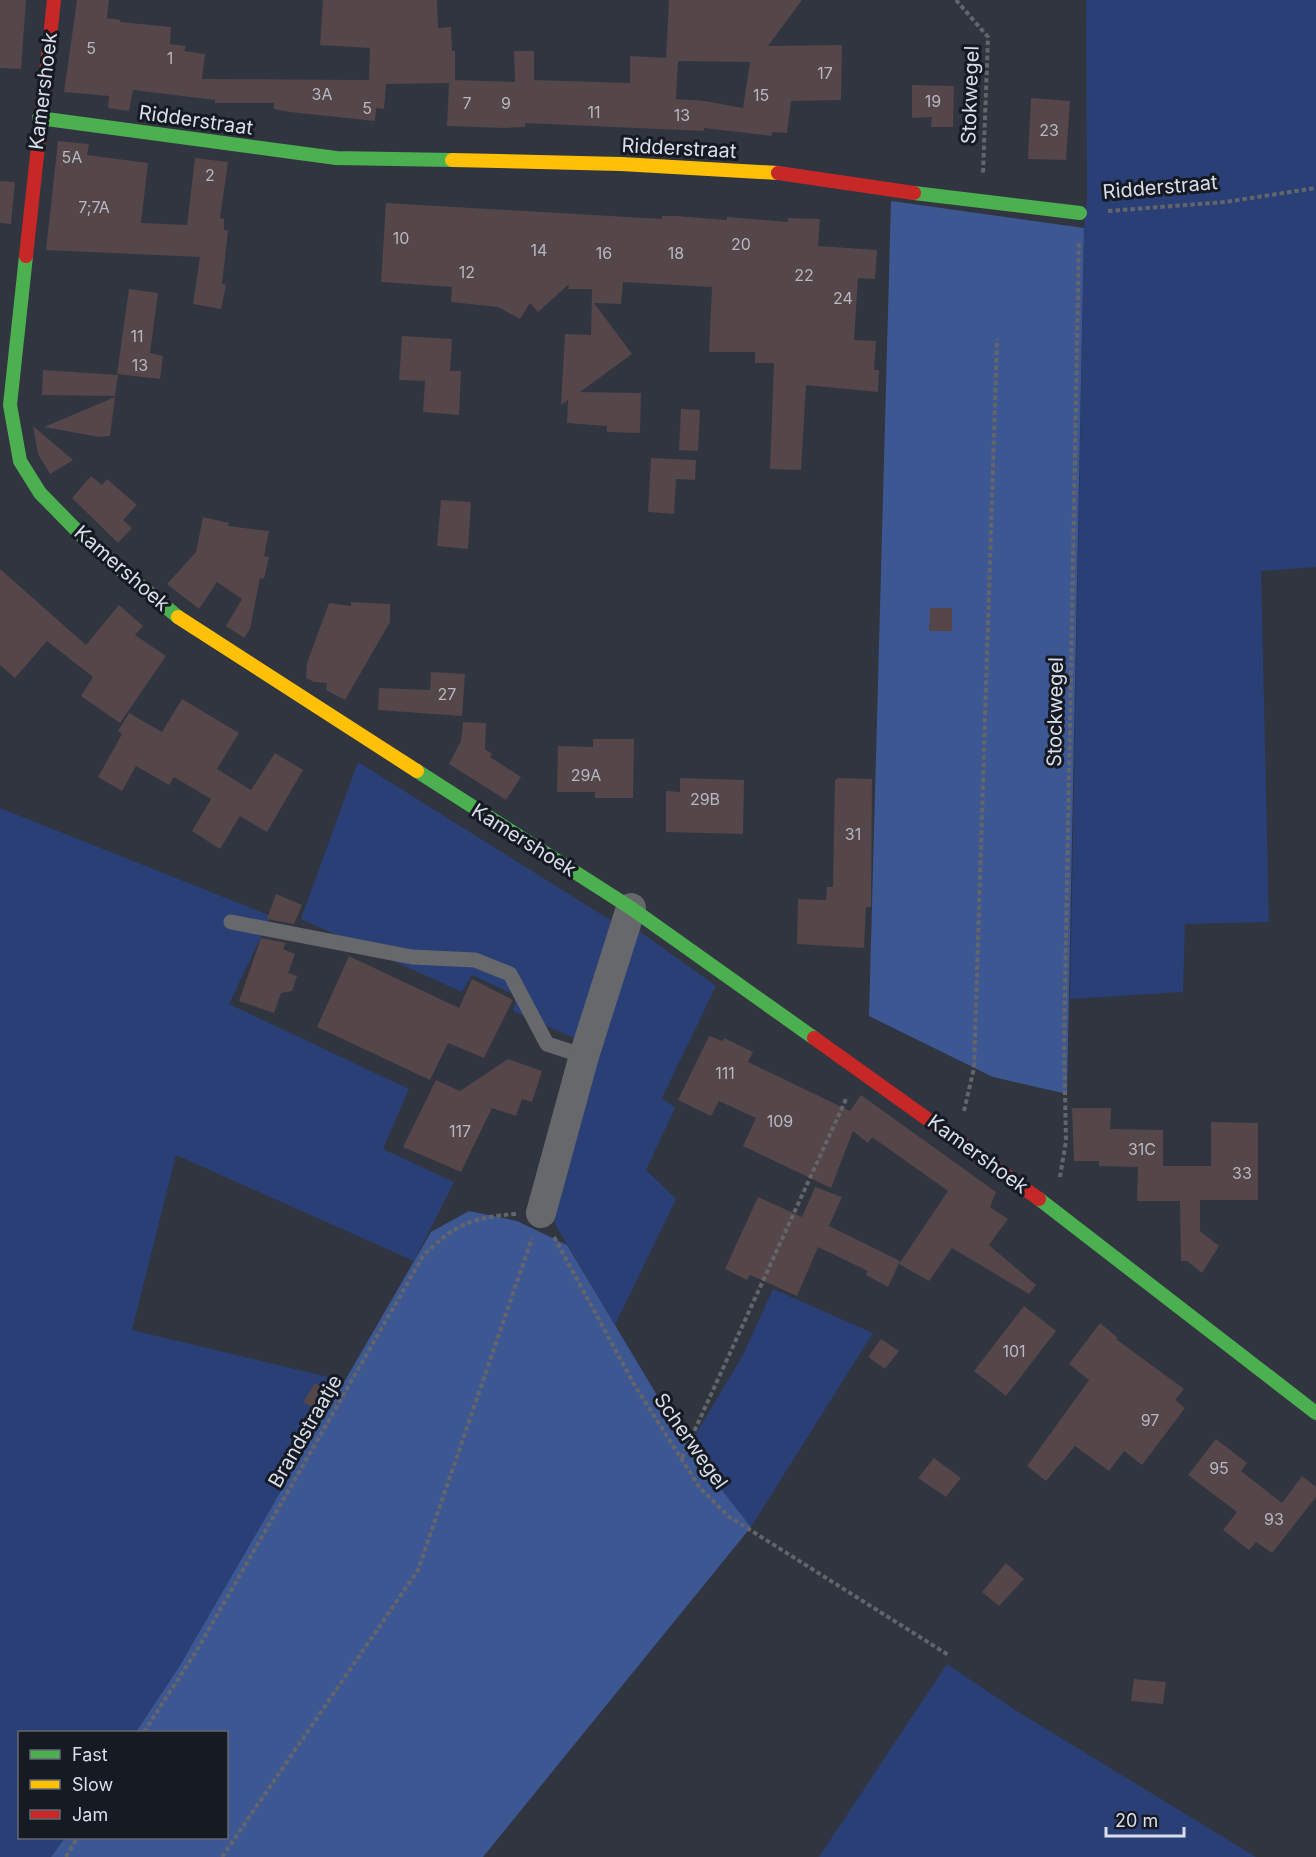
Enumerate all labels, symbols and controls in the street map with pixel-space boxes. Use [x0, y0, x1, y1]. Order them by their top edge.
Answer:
street label: Kamershoek [24, 31, 62, 151]
house number: 5 [86, 38, 96, 58]
street label: Stokwegel [956, 45, 984, 145]
house number: 1 [167, 48, 173, 68]
house number: 17 [817, 63, 833, 83]
house number: 3A [312, 84, 332, 104]
house number: 15 [753, 85, 769, 105]
house number: 19 [925, 91, 941, 111]
house number: 7 [462, 93, 472, 113]
house number: 9 [501, 93, 511, 113]
house number: 5 [362, 98, 372, 118]
street label: Ridderstraat [137, 100, 255, 140]
house number: 11 [587, 102, 601, 122]
house number: 13 [674, 105, 690, 125]
house number: 23 [1039, 120, 1059, 140]
street label: Ridderstraat [621, 133, 738, 163]
house number: 5A [62, 147, 82, 167]
house number: 2 [205, 165, 215, 185]
street label: Ridderstraat [1102, 170, 1219, 204]
house number: 7;7A [78, 197, 110, 217]
house number: 10 [393, 228, 409, 248]
house number: 20 [731, 234, 751, 254]
house number: 14 [531, 240, 547, 260]
house number: 16 [596, 243, 612, 263]
house number: 18 [668, 243, 684, 263]
house number: 12 [459, 262, 475, 282]
house number: 22 [794, 265, 814, 285]
house number: 24 [833, 288, 853, 308]
house number: 11 [130, 326, 144, 346]
house number: 13 [132, 355, 148, 375]
street label: Kamershoek [69, 520, 175, 616]
street label: Stockwegel [1042, 657, 1068, 767]
house number: 27 [438, 684, 456, 704]
house number: 29A [571, 765, 601, 785]
house number: 29B [690, 789, 720, 809]
street label: Kamershoek [467, 798, 581, 882]
house number: 31 [845, 824, 861, 844]
house number: 111 [715, 1063, 735, 1083]
street label: Kamershoek [923, 1109, 1033, 1199]
house number: 109 [767, 1111, 793, 1131]
house number: 117 [449, 1121, 471, 1141]
house number: 31C [1128, 1139, 1156, 1159]
house number: 33 [1232, 1163, 1252, 1183]
house number: 101 [1002, 1341, 1026, 1361]
street label: Brandstraatje [263, 1370, 347, 1492]
street label: Scherwegel [649, 1388, 733, 1494]
house number: 97 [1141, 1410, 1159, 1430]
house number: 95 [1209, 1458, 1229, 1478]
house number: 93 [1264, 1509, 1284, 1529]
legend [18, 1731, 228, 1839]
text: Fast [72, 1744, 108, 1765]
text: Slow [72, 1774, 113, 1795]
scale bar [1106, 1800, 1184, 1838]
text: Jam [72, 1804, 108, 1825]
text: 20 m [1115, 1810, 1158, 1831]

